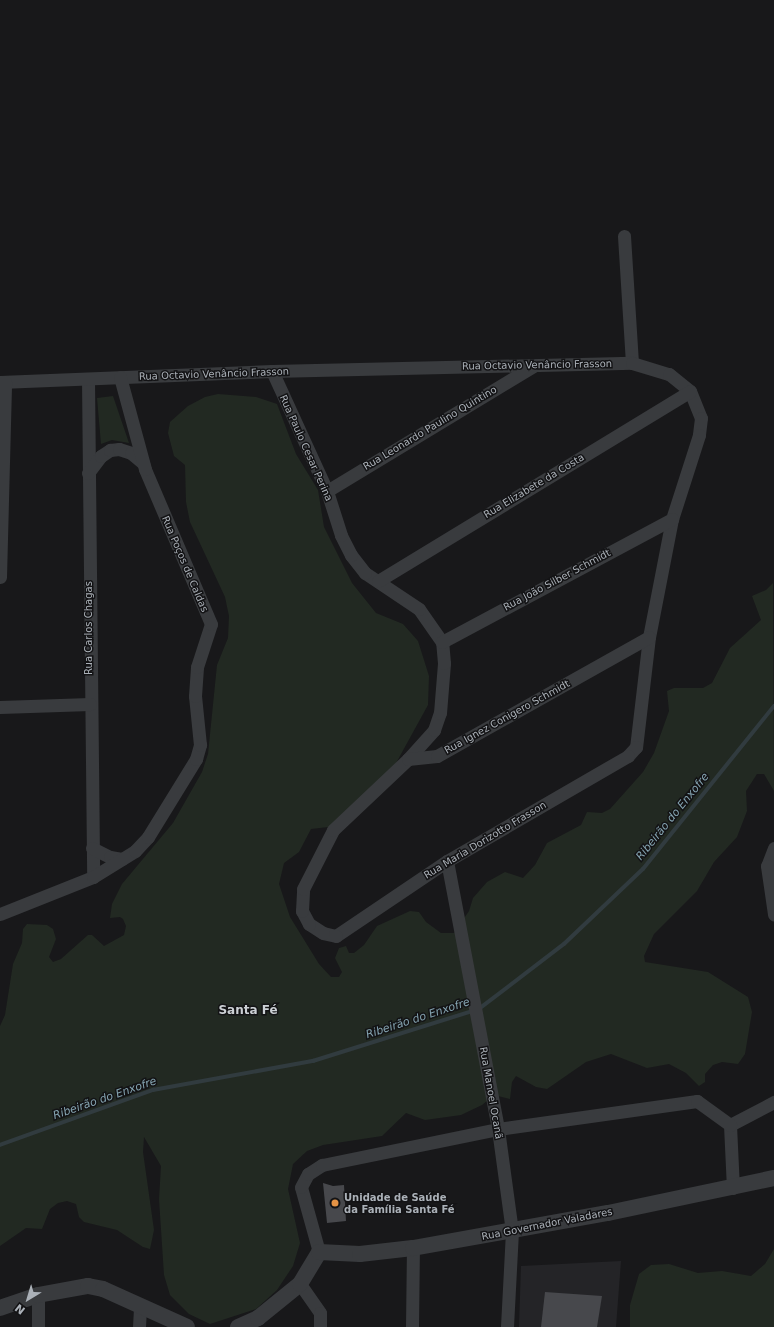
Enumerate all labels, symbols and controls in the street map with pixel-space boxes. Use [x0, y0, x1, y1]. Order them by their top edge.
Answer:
street label: Rua Octavio Venâncio Frasson [462, 358, 612, 372]
street label: Rua Octavio Venâncio Frasson [139, 365, 289, 383]
street label: Rua Leonardo Paulino Quintino [361, 383, 499, 473]
street label: Rua Paulo Cesar Perina [277, 393, 335, 503]
street label: Rua Elizabete da Costa [482, 451, 586, 521]
street label: Rua Poços de Caldas [159, 514, 211, 614]
street label: Rua João Silber Schmidt [502, 547, 612, 613]
street label: Rua Carlos Chagas [83, 581, 95, 675]
street label: Rua Ignez Conigero Schmidt [442, 678, 572, 756]
water label: Ribeirão do Enxofre [634, 771, 712, 863]
street label: Rua Maria Dorizotto Frasson [422, 799, 548, 881]
water label: Ribeirão do Enxofre [364, 996, 472, 1042]
district label: Santa Fé [218, 1004, 278, 1018]
street label: Rua Manoel Ocanã [477, 1046, 505, 1140]
water label: Ribeirão do Enxofre [52, 1075, 158, 1123]
place label: Unidade de Saúde da Família Santa Fé [344, 1191, 455, 1214]
marker: Unidade de Saúde da Família Santa Fé [329, 1197, 341, 1209]
street label: Rua Governador Valadares [481, 1205, 613, 1243]
north arrow [8, 1279, 48, 1319]
text: N [13, 1301, 28, 1317]

